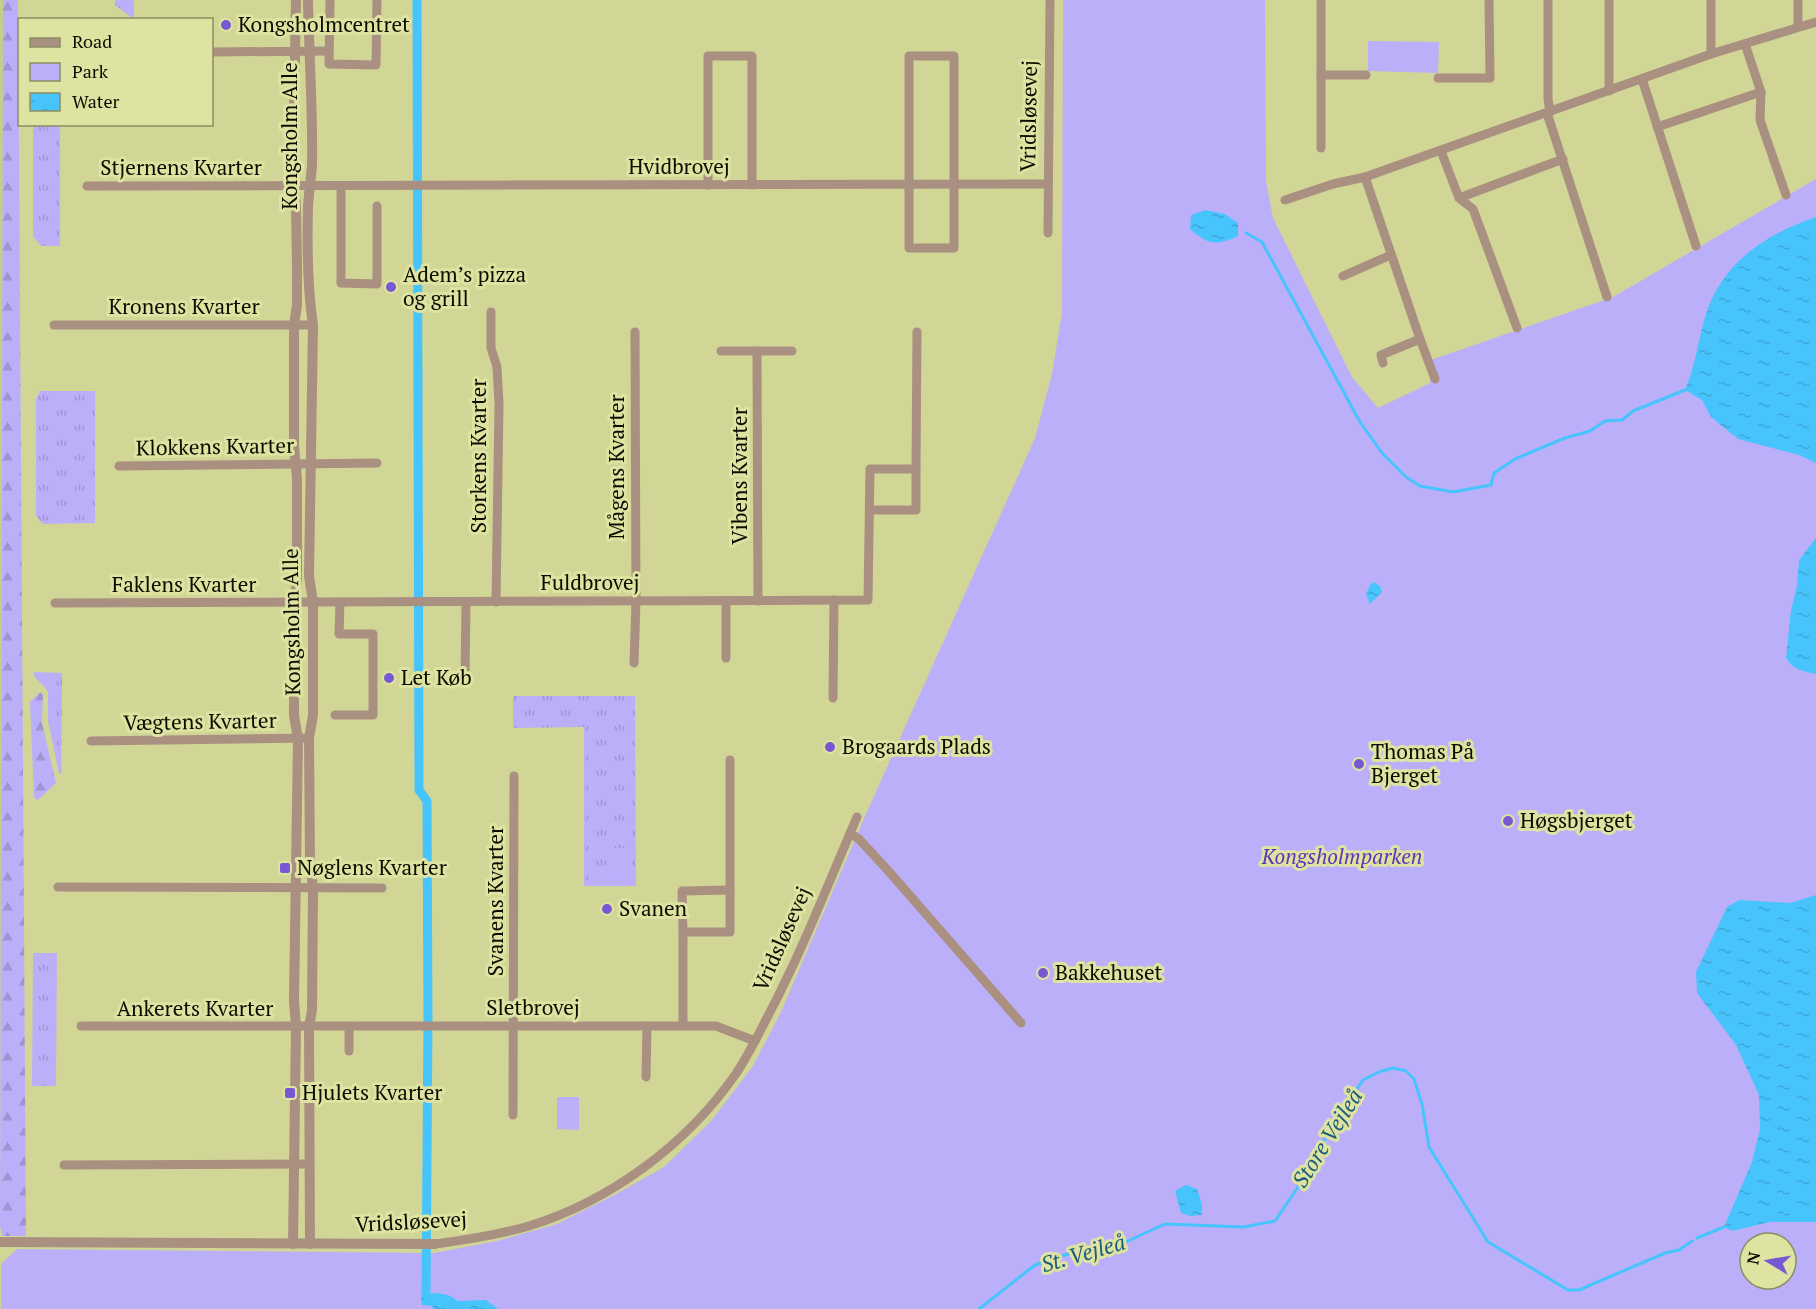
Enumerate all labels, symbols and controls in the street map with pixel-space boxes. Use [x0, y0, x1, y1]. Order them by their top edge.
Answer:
place label: Kongsholmcentret [238, 10, 410, 38]
legend [18, 18, 213, 126]
marker: Kongsholmcentret [219, 18, 233, 32]
text: Road [72, 29, 112, 53]
text: Park [72, 59, 109, 83]
street label: Vridsløsevej [1013, 60, 1043, 172]
street label: Kongsholm Alle [275, 62, 303, 210]
text: Water [72, 89, 119, 113]
street label: Hvidbrovej [628, 152, 730, 180]
street label: Stjernens Kvarter [100, 153, 262, 181]
place label: Adem’s pizza og grill [403, 260, 527, 312]
marker: Adem’s pizza og grill [384, 280, 398, 294]
street label: Kronens Kvarter [108, 292, 260, 320]
street label: Storkens Kvarter [464, 379, 492, 533]
street label: Mågens Kvarter [602, 394, 630, 540]
street label: Vibens Kvarter [725, 407, 753, 545]
street label: Klokkens Kvarter [136, 431, 294, 461]
street label: Kongsholm Alle [276, 548, 306, 696]
street label: Fuldbrovej [540, 568, 640, 596]
street label: Faklens Kvarter [112, 570, 256, 598]
place label: Let Køb [401, 663, 472, 691]
marker: Let Køb [382, 671, 396, 685]
street label: Vægtens Kvarter [123, 706, 277, 736]
place label: Brogaards Plads [842, 732, 991, 760]
place label: Thomas På Bjerget [1371, 737, 1474, 789]
marker: Brogaards Plads [823, 740, 837, 754]
marker: Thomas På Bjerget [1352, 757, 1366, 771]
place label: Høgsbjerget [1520, 806, 1633, 834]
marker: Høgsbjerget [1501, 814, 1515, 828]
street label: Svanens Kvarter [481, 826, 509, 976]
park label: Kongsholmparken [1261, 842, 1422, 870]
place label: Nøglens Kvarter [297, 853, 447, 881]
marker: Nøglens Kvarter [278, 861, 292, 875]
street label: Vridsløsevej [746, 882, 817, 995]
place label: Svanen [619, 894, 688, 922]
marker: Svanen [600, 902, 614, 916]
place label: Bakkehuset [1055, 958, 1163, 986]
marker: Bakkehuset [1036, 966, 1050, 980]
street label: Sletbrovej [486, 993, 580, 1021]
street label: Ankerets Kvarter [117, 994, 273, 1022]
place label: Hjulets Kvarter [302, 1078, 442, 1106]
water label: Store Vejleå [1285, 1083, 1368, 1192]
marker: Hjulets Kvarter [283, 1086, 297, 1100]
street label: Vridsløsevej [354, 1204, 468, 1238]
water label: St. Vejleå [1037, 1227, 1128, 1278]
north arrow [1738, 1231, 1798, 1291]
text: N [1741, 1250, 1765, 1266]

